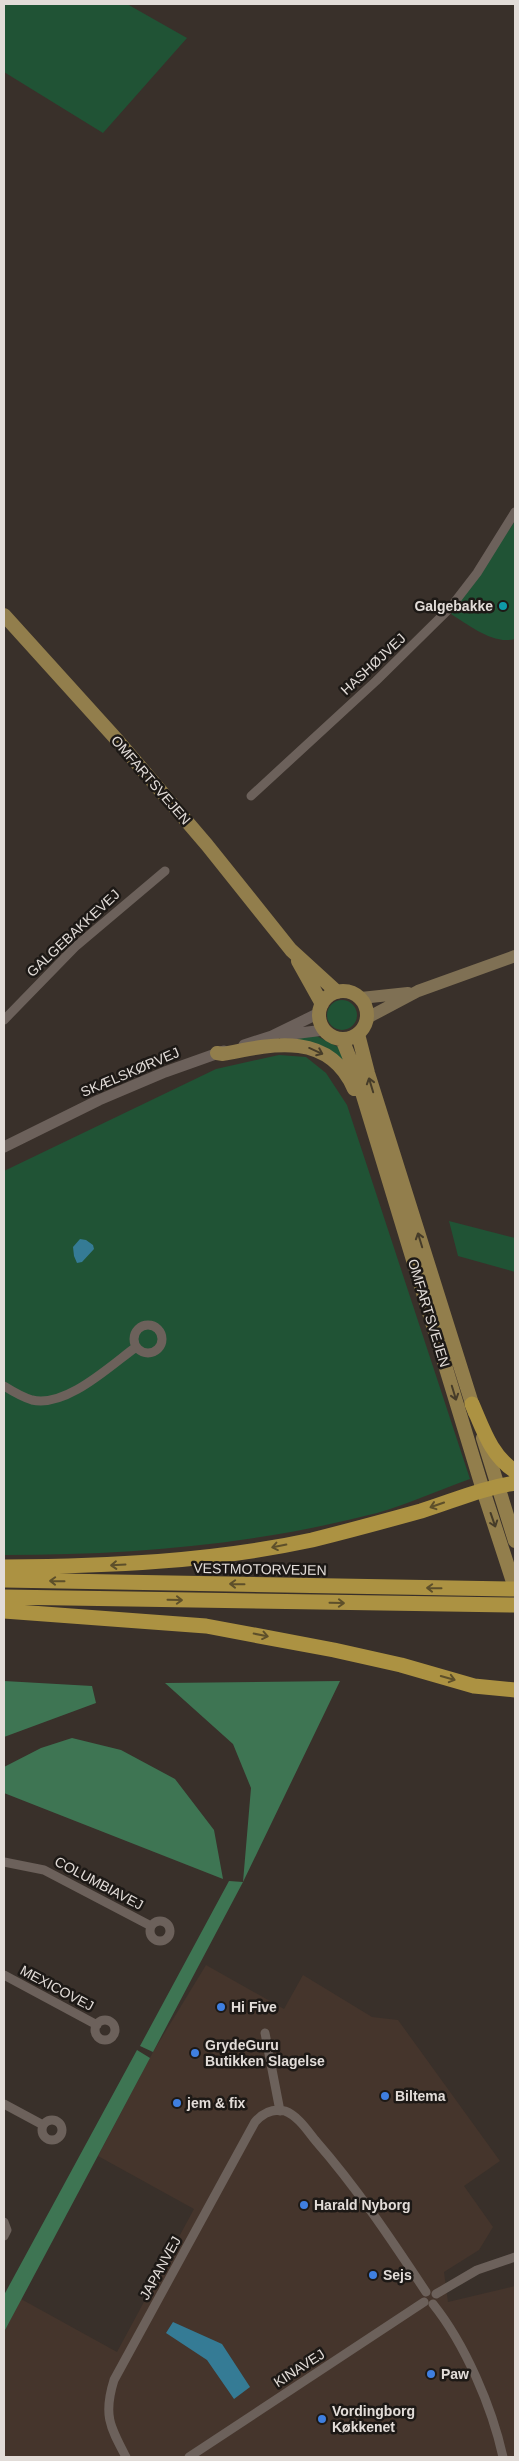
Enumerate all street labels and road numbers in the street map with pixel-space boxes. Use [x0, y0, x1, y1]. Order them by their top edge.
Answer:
street label: HASHØJVEJ [337, 630, 409, 698]
street label: OMFARTSVEJEN [108, 732, 194, 828]
street label: GALGEBAKKEVEJ [23, 886, 123, 980]
street label: SKÆLSKØRVEJ [78, 1044, 182, 1100]
street label: OMFARTSVEJEN [405, 1257, 453, 1369]
street label: VESTMOTORVEJEN [193, 1560, 327, 1578]
street label: COLUMBIAVEJ [52, 1853, 146, 1913]
street label: MEXICOVEJ [18, 1962, 96, 2014]
street label: JAPANVEJ [136, 2234, 184, 2302]
street label: KINAVEJ [271, 2346, 327, 2390]

